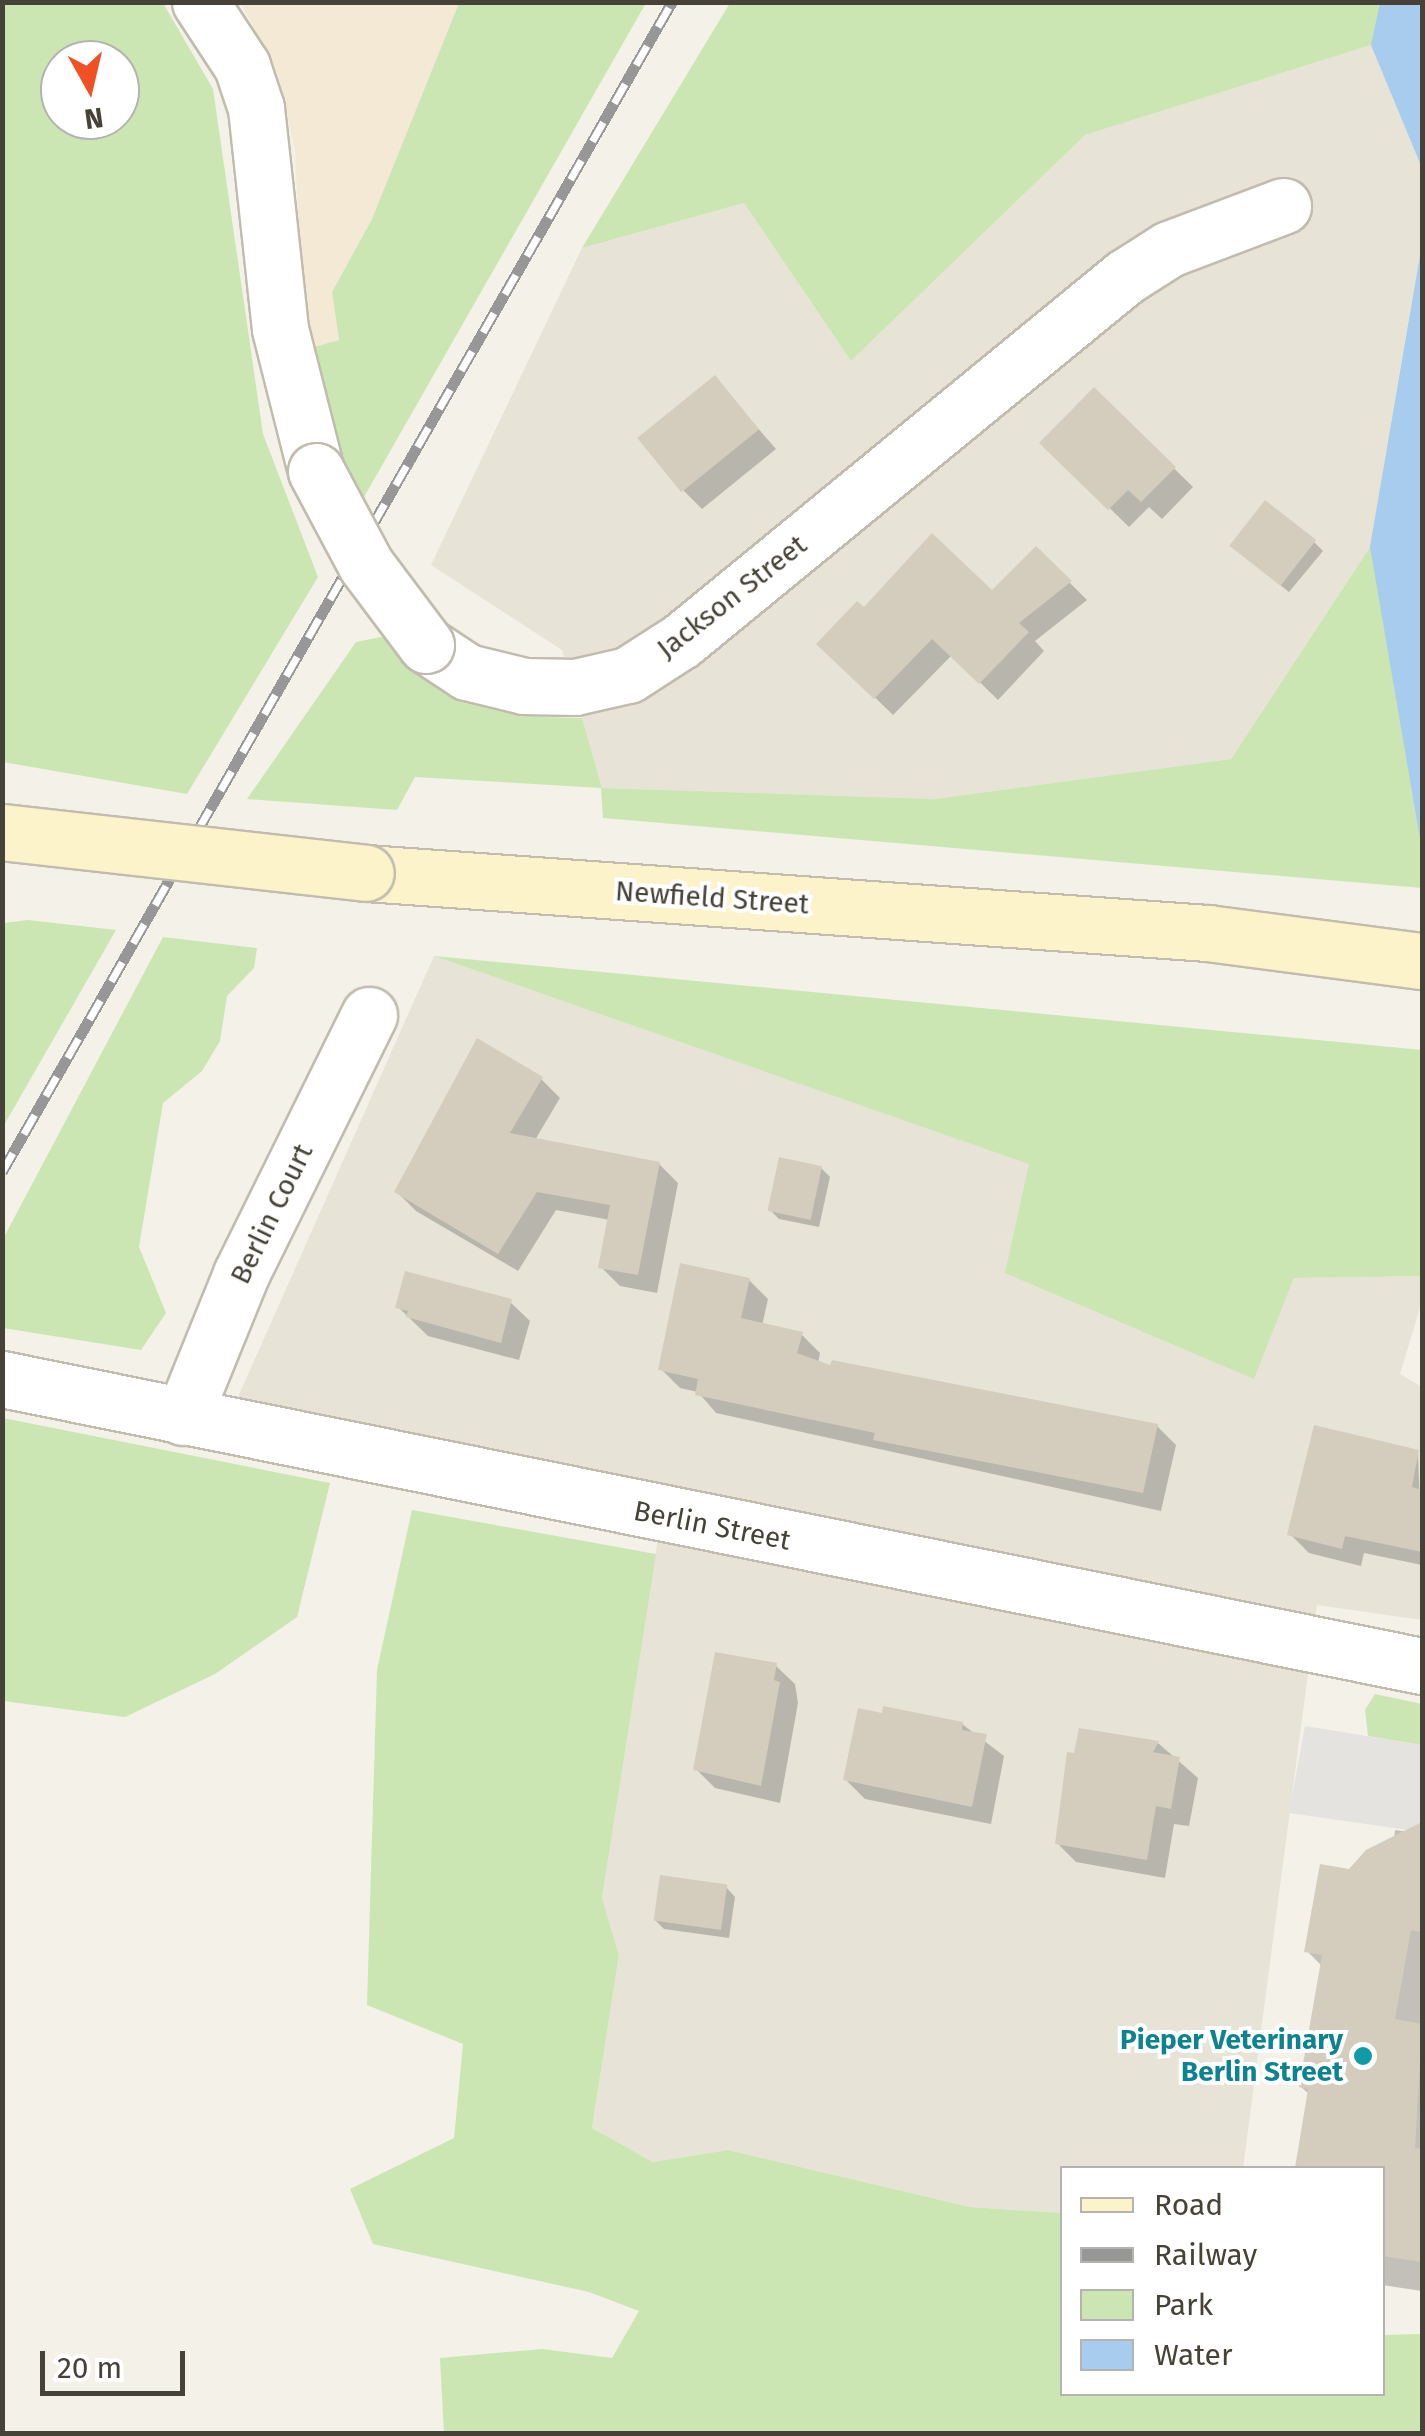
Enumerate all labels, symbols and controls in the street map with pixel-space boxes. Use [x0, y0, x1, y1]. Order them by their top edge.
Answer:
north arrow [40, 40, 140, 140]
text: N [82, 101, 105, 136]
street label: Jackson Street [651, 528, 813, 666]
street label: Newfield Street [614, 874, 810, 922]
street label: Berlin Court [224, 1138, 320, 1290]
street label: Berlin Street [631, 1494, 793, 1558]
place label: Pieper Veterinary Berlin Street [1120, 2023, 1343, 2089]
marker: Pieper Veterinary Berlin Street [1352, 2045, 1374, 2067]
legend [1060, 2166, 1385, 2396]
text: Road [1154, 2187, 1223, 2223]
text: Railway [1154, 2237, 1257, 2273]
text: Park [1154, 2287, 1213, 2323]
scale bar [45, 2331, 190, 2393]
text: Water [1154, 2337, 1233, 2373]
text: 20 m [57, 2350, 122, 2386]

